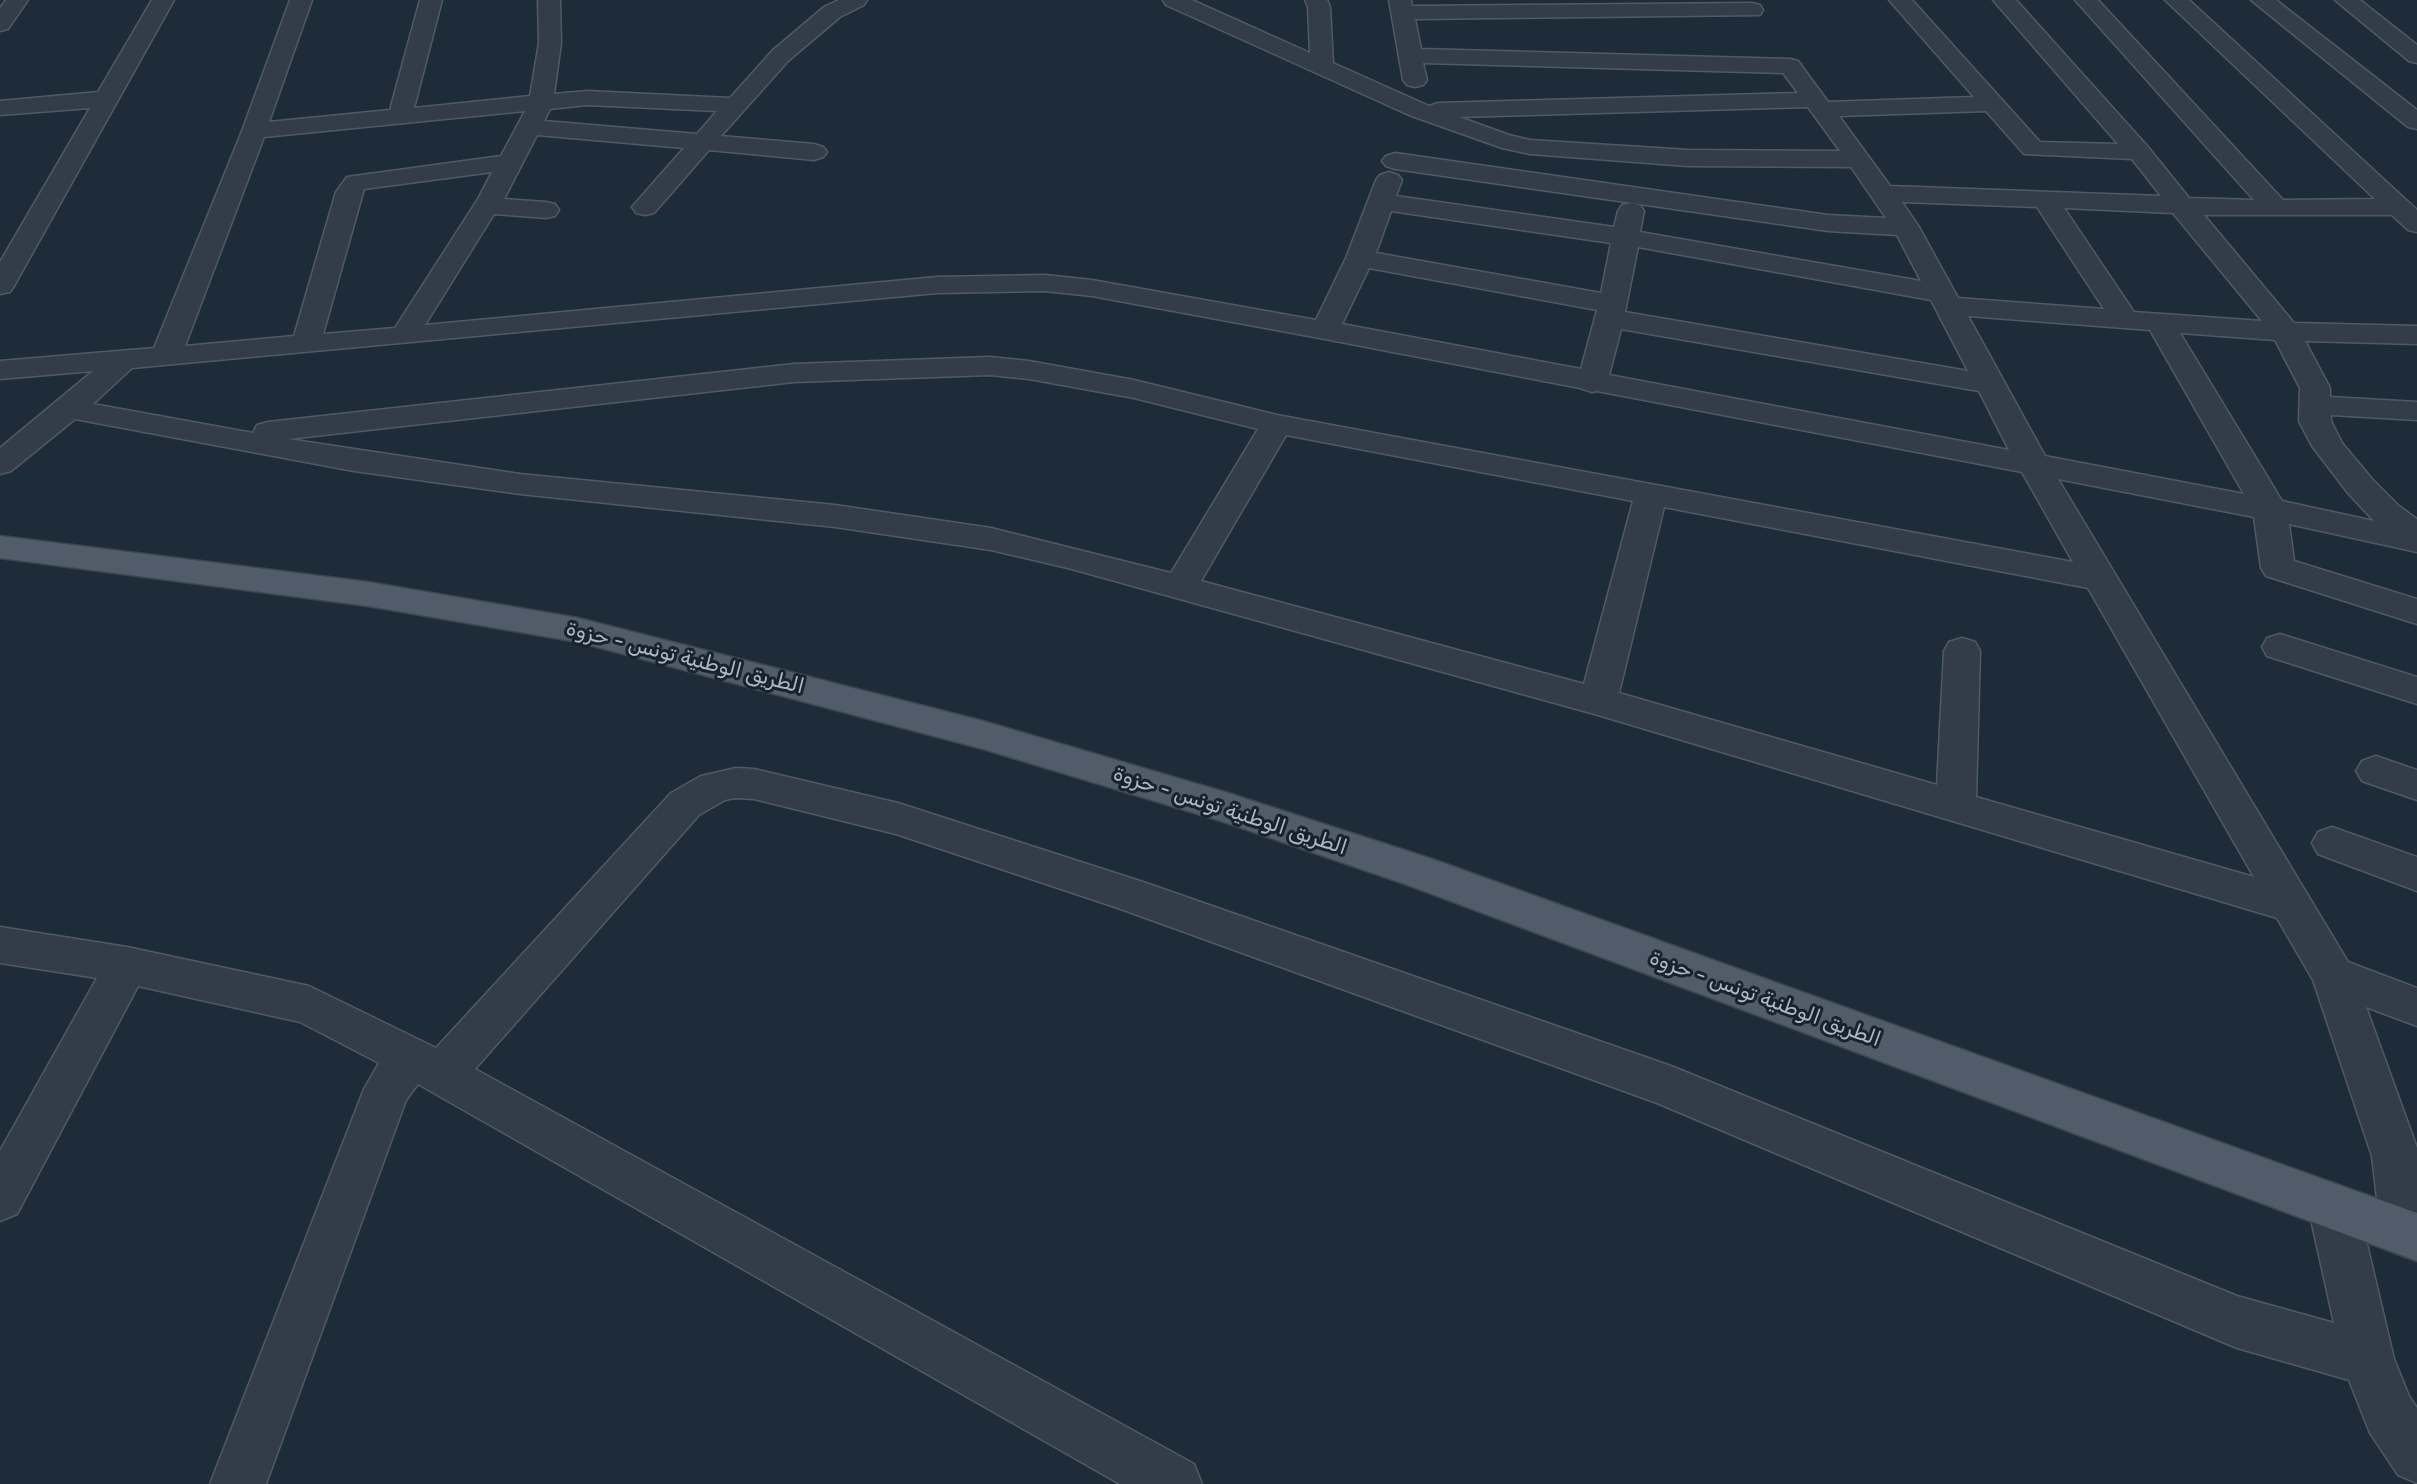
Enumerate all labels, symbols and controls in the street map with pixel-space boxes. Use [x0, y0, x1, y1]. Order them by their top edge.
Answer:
street label: الطريق الوطنية تونس - حزوة [563, 616, 807, 700]
street label: الطريق الوطنية تونس - حزوة [1110, 761, 1350, 861]
street label: الطريق الوطنية تونس - حزوة [1646, 945, 1884, 1053]

